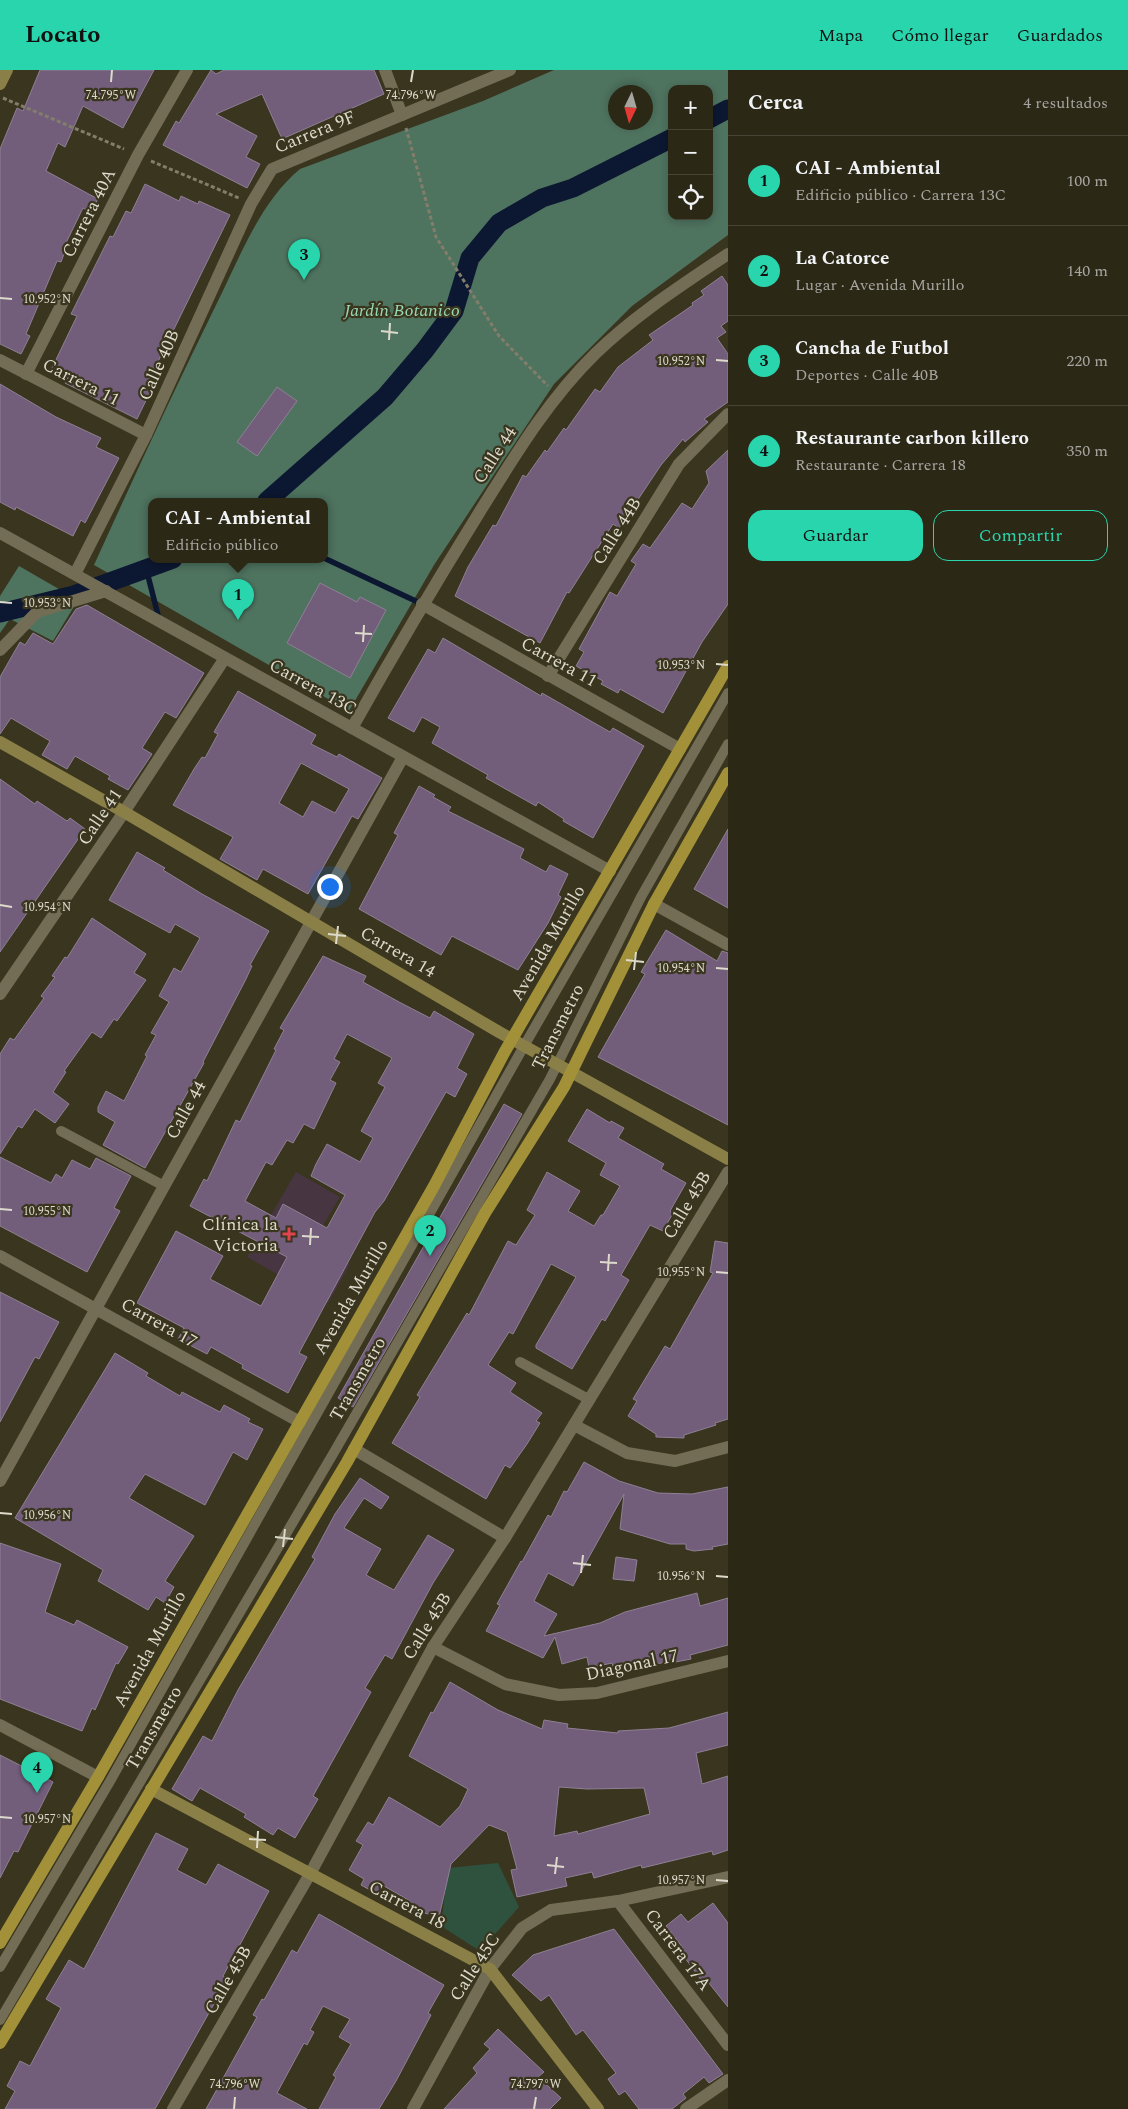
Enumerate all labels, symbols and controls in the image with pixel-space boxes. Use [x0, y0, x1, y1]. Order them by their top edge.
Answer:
text: Locato [25, 17, 100, 53]
text: Mapa [818, 22, 863, 49]
text: Cómo llegar [891, 22, 989, 49]
text: Guardados [1017, 22, 1103, 49]
north arrow [608, 85, 653, 130]
map controls [668, 85, 713, 220]
button: + [668, 85, 713, 130]
text: 74.795°W [86, 86, 137, 105]
text: 74.796°W [386, 86, 437, 105]
text: Cerca [748, 87, 803, 119]
text: 4 resultados [1023, 91, 1108, 115]
street label: Carrera 9F [270, 103, 360, 161]
button: − [668, 130, 713, 175]
text: CAI - Ambiental [795, 154, 941, 183]
street label: Carrera 40A [55, 164, 123, 262]
text: 1 [760, 169, 768, 193]
text: 100 m [1066, 169, 1108, 193]
button: locate [668, 175, 713, 220]
text: Edificio público · Carrera 13C [795, 183, 1006, 207]
pin: 3 [288, 239, 320, 280]
text: La Catorce [795, 244, 889, 273]
text: 2 [760, 259, 768, 283]
text: 140 m [1066, 259, 1108, 283]
text: Lugar · Avenida Murillo [795, 273, 964, 297]
text: 10.952°N [23, 290, 71, 309]
park label: Jardín Botanico [342, 297, 460, 324]
street label: Calle 40B [131, 325, 187, 405]
text: Cancha de Futbol [795, 334, 949, 363]
text: 3 [760, 349, 768, 373]
text: 220 m [1066, 349, 1108, 373]
street label: Carrera 11 [38, 351, 124, 413]
text: 10.952°N [657, 352, 705, 371]
text: Deportes · Calle 40B [795, 363, 939, 387]
street label: Calle 44 [466, 421, 524, 489]
text: Restaurante carbon killero [795, 424, 1029, 453]
text: 4 [760, 439, 768, 463]
text: 350 m [1066, 439, 1108, 463]
text: Restaurante · Carrera 18 [795, 453, 966, 477]
street label: Calle 44B [586, 492, 648, 570]
popup [148, 498, 328, 563]
text: CAI - Ambiental [165, 504, 311, 533]
button: Guardar [748, 510, 923, 561]
button: Compartir [933, 510, 1108, 561]
text: Edificio público [165, 533, 278, 557]
pin: 1 [222, 579, 254, 620]
text: 10.953°N [23, 594, 71, 613]
street label: Carrera 11 [516, 630, 602, 694]
street label: Carrera 13C [264, 652, 362, 722]
text: 10.953°N [657, 656, 705, 675]
street label: Calle 41 [71, 783, 129, 851]
your location [317, 874, 343, 900]
street label: Avenida Murillo [504, 880, 592, 1006]
text: 10.954°N [23, 898, 71, 917]
street label: Carrera 14 [355, 919, 441, 985]
text: 10.954°N [657, 959, 705, 978]
street label: Transmetro [525, 979, 591, 1075]
street label: Calle 44 [159, 1076, 213, 1144]
street label: Calle 45B [656, 1166, 718, 1244]
text: 10.955°N [23, 1202, 71, 1221]
place label: Clínica la Victoria [202, 1211, 278, 1259]
pin: 2 [414, 1215, 446, 1256]
marker: Clínica la Victoria [282, 1227, 296, 1241]
street label: Avenida Murillo [307, 1234, 395, 1360]
text: 10.955°N [657, 1263, 705, 1282]
street label: Carrera 17 [116, 1291, 202, 1355]
street label: Transmetro [323, 1332, 393, 1426]
text: 10.956°N [23, 1506, 71, 1525]
text: 10.956°N [657, 1567, 705, 1586]
street label: Avenida Murillo [107, 1586, 193, 1712]
street label: Calle 45B [396, 1587, 458, 1665]
street label: Diagonal 17 [583, 1642, 681, 1688]
street label: Transmetro [119, 1681, 189, 1775]
pin: 4 [21, 1752, 53, 1793]
text: 10.957°N [23, 1810, 71, 1829]
text: 10.957°N [657, 1871, 705, 1890]
street label: Carrera 18 [364, 1873, 450, 1937]
street label: Carrera 17A [638, 1903, 718, 1997]
street label: Calle 45C [443, 1928, 507, 2006]
street label: Calle 45B [197, 1941, 259, 2019]
text: 74.796°W [210, 2075, 261, 2094]
text: 74.797°W [511, 2075, 562, 2094]

